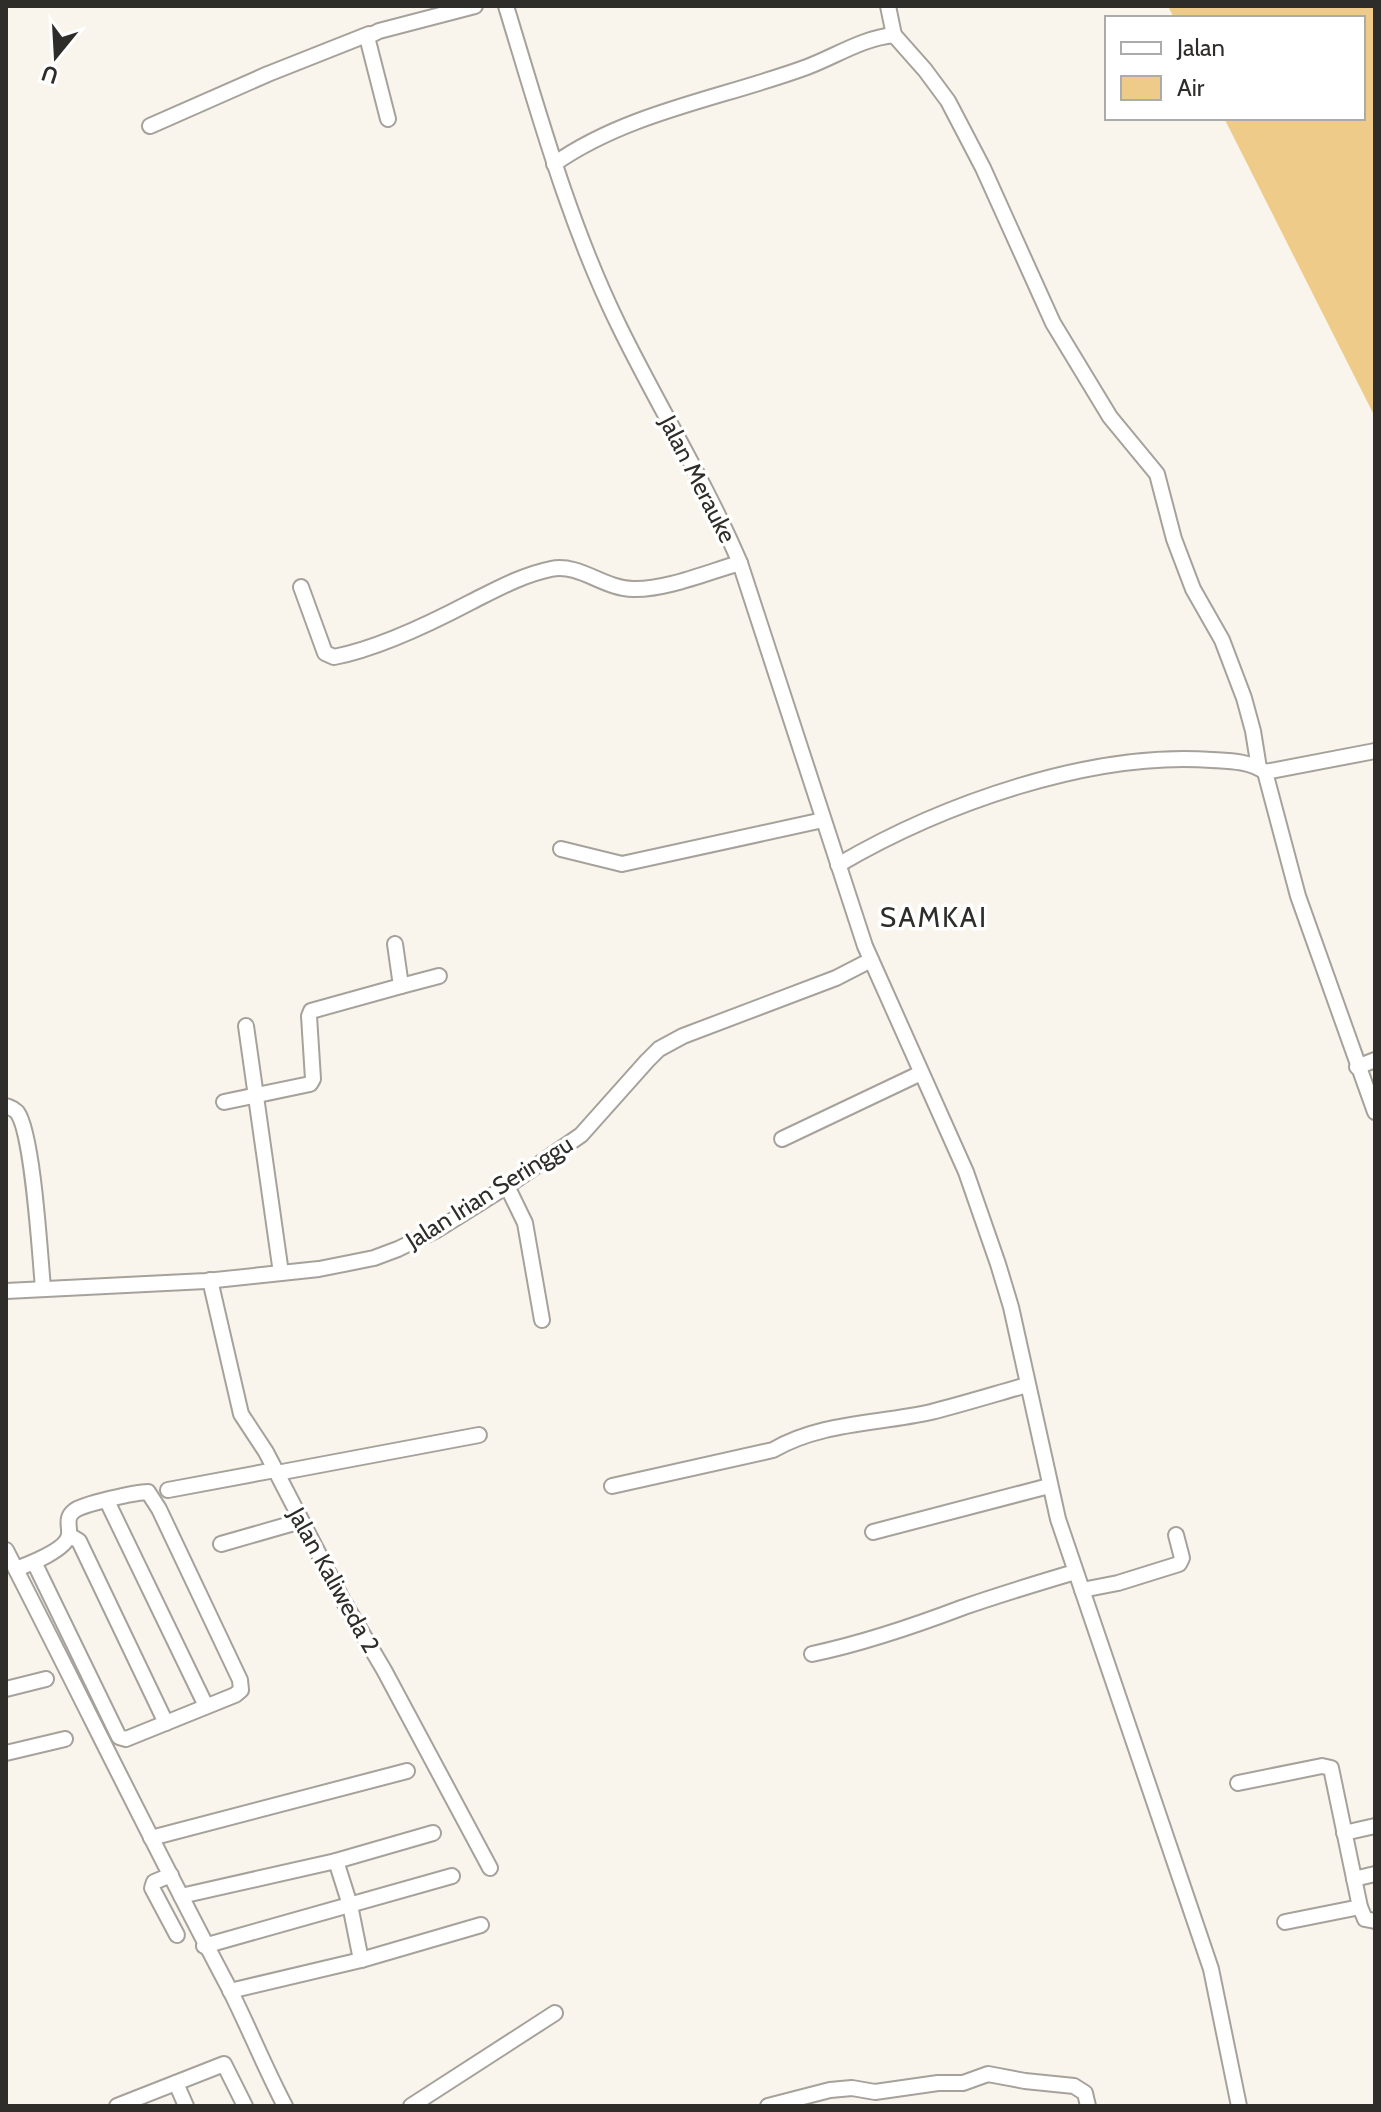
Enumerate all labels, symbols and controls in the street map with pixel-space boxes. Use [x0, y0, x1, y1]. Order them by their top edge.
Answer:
north arrow [16, 16, 96, 96]
legend [1105, 16, 1365, 120]
text: Jalan [1176, 33, 1225, 62]
text: U [38, 59, 62, 90]
text: Air [1177, 73, 1205, 102]
street label: Jalan Merauke [653, 410, 742, 547]
district label: SAMKAI [880, 900, 988, 934]
street label: Jalan Irian Seringgu [399, 1129, 578, 1255]
street label: Jalan Kaliweda 2 [282, 1501, 386, 1658]

